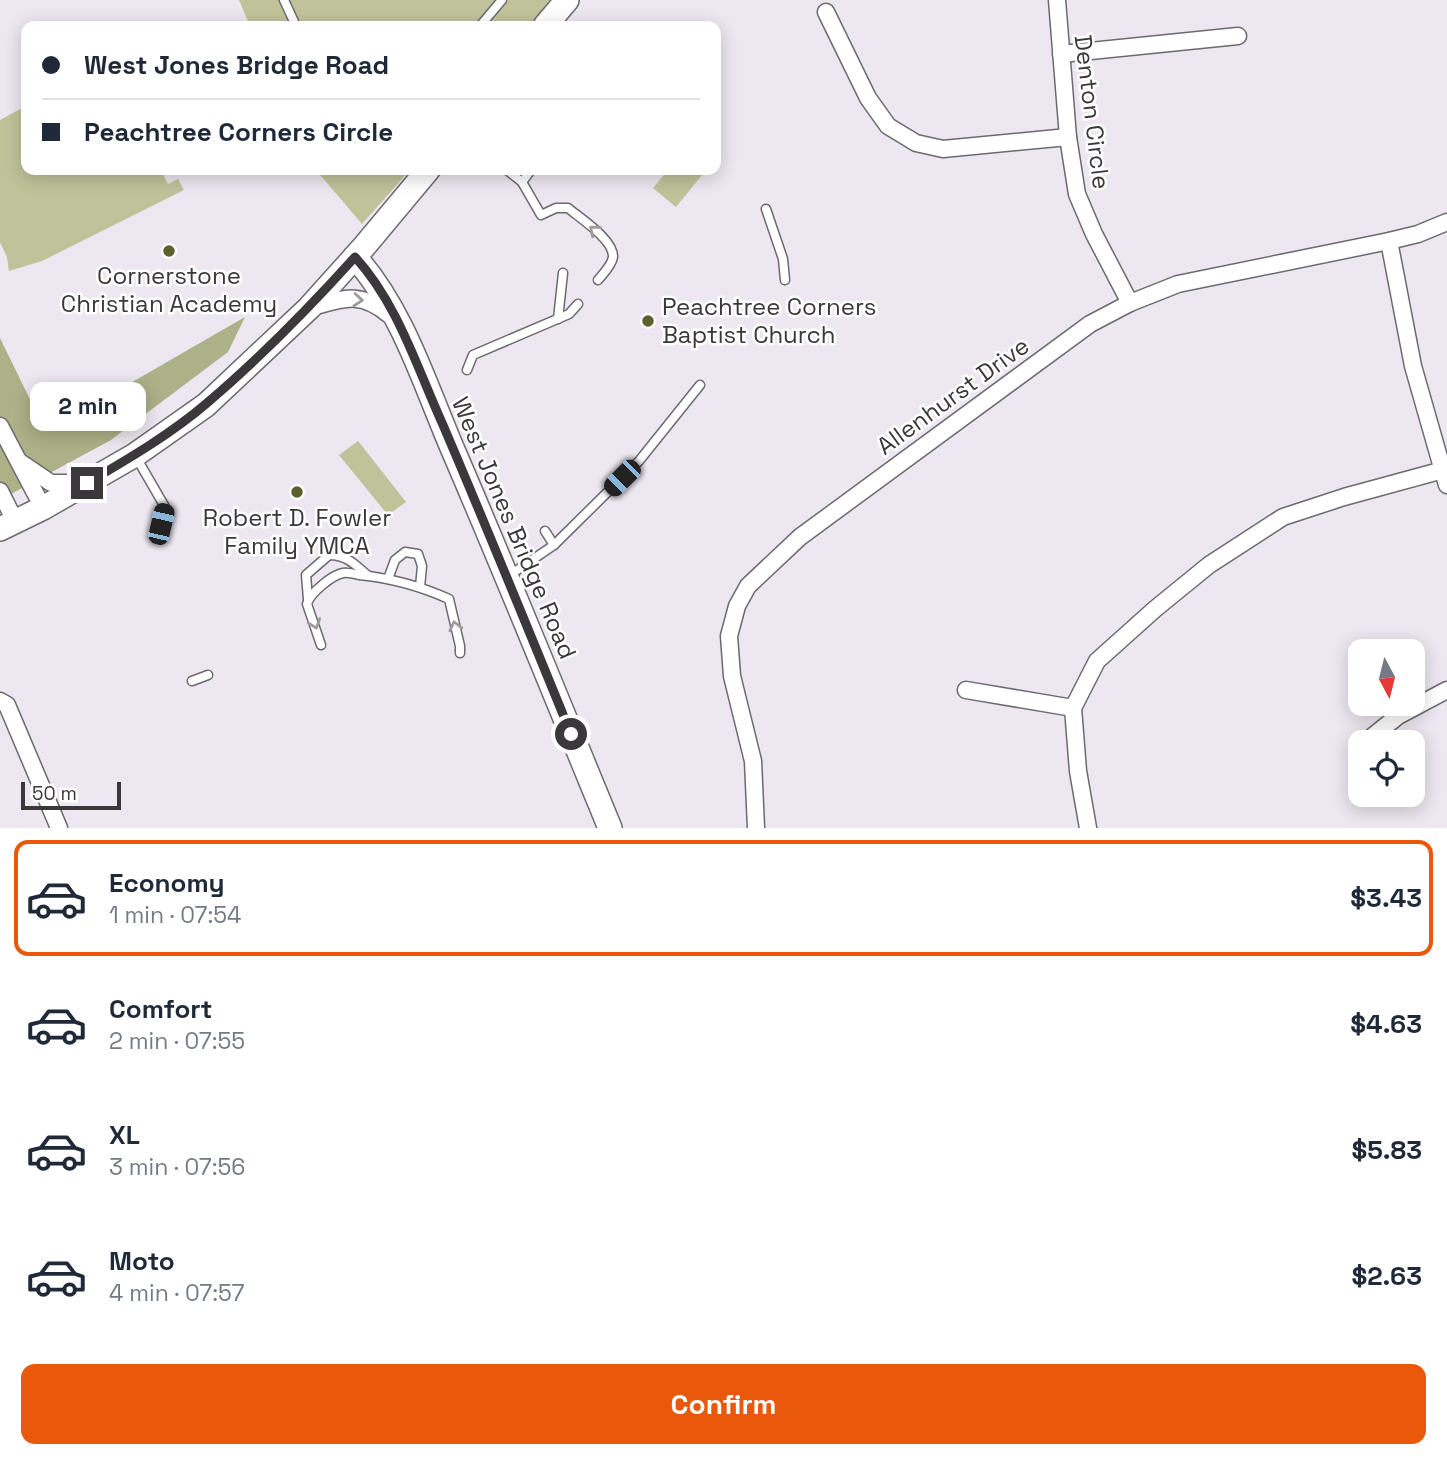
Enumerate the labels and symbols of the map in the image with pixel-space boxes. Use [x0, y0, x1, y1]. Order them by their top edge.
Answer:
street label: Denton Circle [1068, 33, 1117, 191]
one-way arrow [590, 226, 602, 239]
marker: Cornerstone Christian Academy [161, 243, 177, 259]
place label: Cornerstone Christian Academy [61, 260, 277, 319]
place label: Peachtree Corners Baptist Church [662, 291, 876, 350]
one-way arrow [353, 292, 364, 307]
marker: Peachtree Corners Baptist Church [640, 313, 656, 329]
street label: Allenhurst Drive [870, 330, 1035, 461]
callout: 2 min [29, 382, 145, 430]
street label: West Jones Bridge Road [445, 392, 584, 663]
car [600, 456, 645, 500]
route end [71, 467, 103, 499]
marker: Robert D. Fowler Family YMCA [289, 484, 305, 500]
car [147, 501, 176, 547]
place label: Robert D. Fowler Family YMCA [203, 502, 391, 561]
one-way arrow [307, 618, 321, 630]
one-way arrow [449, 620, 463, 632]
north arrow [1348, 639, 1424, 716]
route start [555, 718, 587, 750]
scale bar [21, 779, 121, 811]

